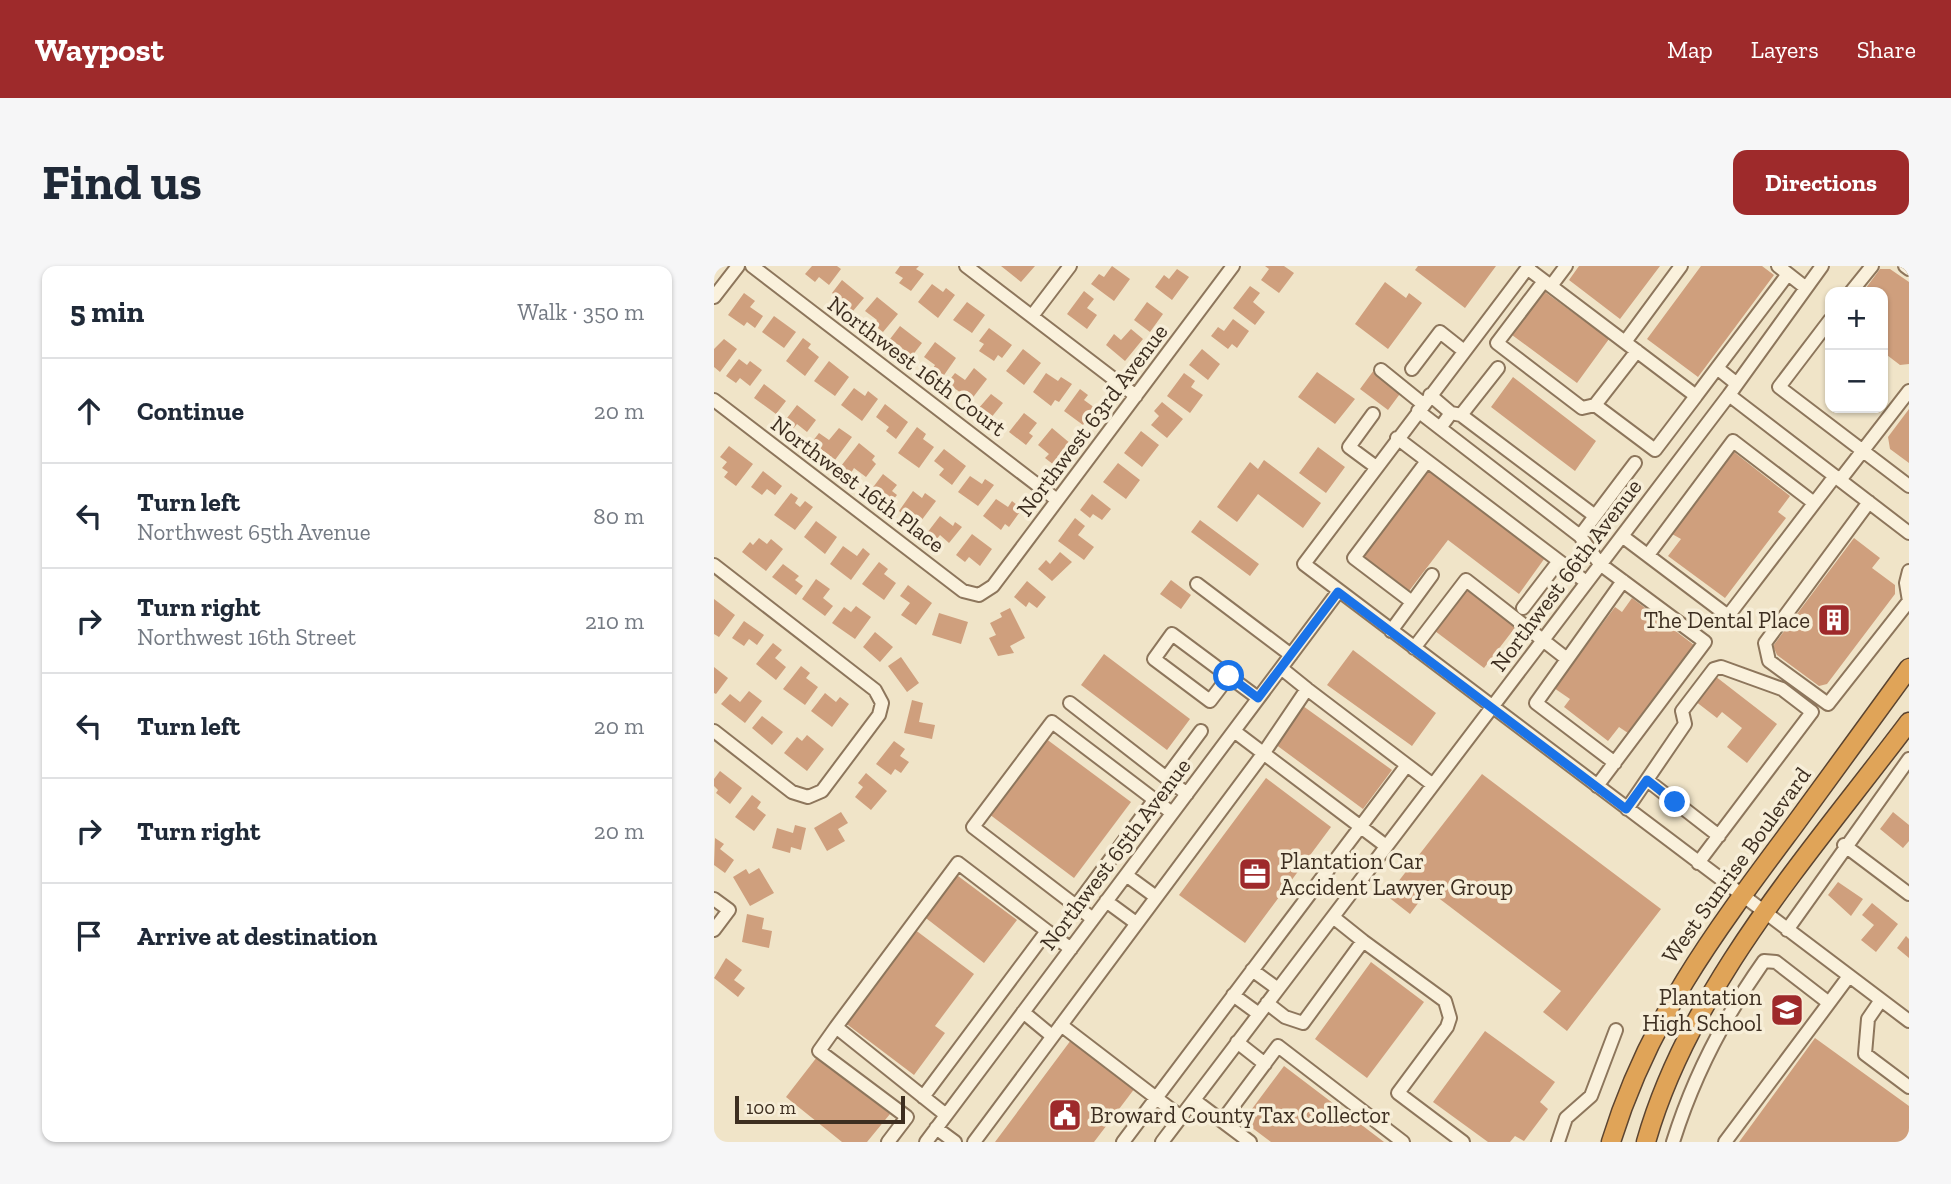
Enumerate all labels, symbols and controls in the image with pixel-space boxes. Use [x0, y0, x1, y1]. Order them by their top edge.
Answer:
text: Waypost [35, 30, 164, 69]
text: Map [1667, 35, 1713, 64]
text: Layers [1751, 35, 1819, 64]
text: Share [1857, 35, 1916, 64]
button: Directions [1733, 150, 1909, 215]
text: Find us [42, 153, 202, 212]
map controls [1825, 287, 1888, 413]
button: + [1825, 287, 1888, 350]
street label: Northwest 16th Court [822, 290, 1012, 442]
text: 5 min [70, 294, 144, 330]
text: Walk · 350 m [518, 298, 644, 326]
street label: Northwest 63rd Avenue [1010, 318, 1174, 522]
button: − [1825, 350, 1888, 413]
icon: ahead [70, 392, 108, 430]
text: Continue [137, 395, 244, 427]
text: 20 m [594, 397, 644, 425]
street label: Northwest 16th Place [766, 410, 950, 558]
street label: Northwest 66th Avenue [1484, 473, 1648, 677]
text: Turn left [137, 486, 240, 518]
icon: left [70, 497, 108, 535]
text: 80 m [593, 502, 644, 530]
text: Northwest 65th Avenue [137, 518, 370, 546]
text: Turn right [137, 591, 260, 623]
building icon: The Dental Place [1815, 601, 1853, 639]
icon: right [70, 602, 108, 640]
place label: The Dental Place [1644, 606, 1810, 634]
text: 210 m [585, 607, 644, 635]
text: Northwest 16th Street [137, 623, 356, 651]
route start [1213, 660, 1244, 691]
icon: left [70, 707, 108, 745]
text: Turn left [137, 710, 240, 742]
text: 20 m [594, 712, 644, 740]
street label: Northwest 65th Avenue [1034, 752, 1196, 956]
street label: West Sunrise Boulevard [1655, 761, 1817, 969]
route end [1659, 786, 1690, 817]
icon: right [70, 812, 108, 850]
text: Turn right [137, 815, 260, 847]
text: 20 m [594, 817, 644, 845]
place label: Plantation Car Accident Lawyer Group [1280, 847, 1513, 901]
office icon: Plantation Car Accident Lawyer Group [1236, 855, 1274, 893]
icon: arrive [70, 917, 108, 955]
text: Arrive at destination [137, 920, 377, 952]
place label: Plantation High School [1642, 983, 1762, 1037]
school or university icon: Plantation High School [1768, 991, 1806, 1029]
scale bar [735, 1093, 905, 1125]
text: 100 m [746, 1096, 796, 1119]
public building icon: Broward County Tax Collector [1046, 1096, 1084, 1134]
place label: Broward County Tax Collector [1090, 1101, 1391, 1129]

